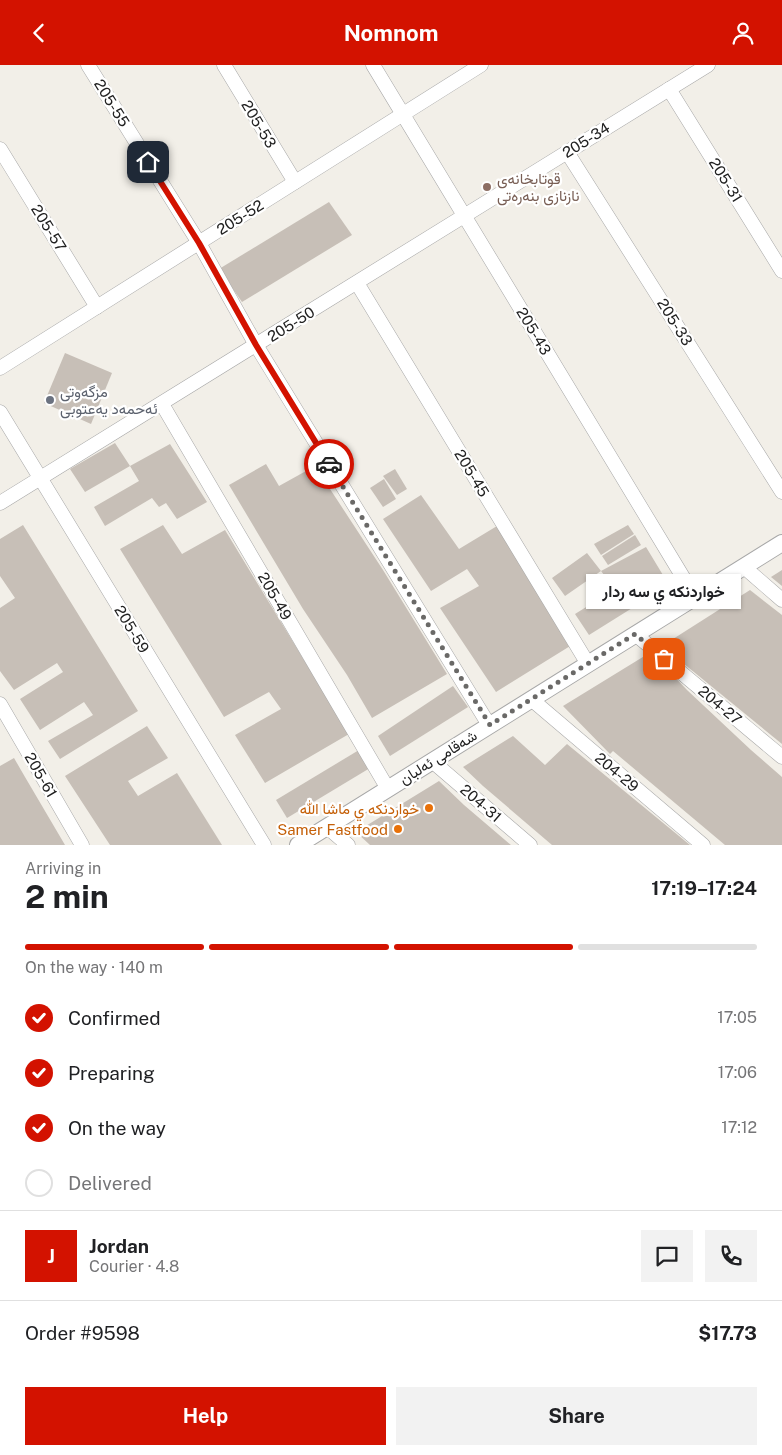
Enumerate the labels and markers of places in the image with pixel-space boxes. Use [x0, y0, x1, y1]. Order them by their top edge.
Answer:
pin [127, 141, 169, 183]
place label: قوتابخانەی نازنازی بنەرەتی [497, 170, 579, 206]
marker: قوتابخانەی نازنازی بنەرەتی [481, 181, 493, 193]
place label: مزگەوتی ئەحمەد یەعتوبی [60, 383, 158, 419]
marker: مزگەوتی ئەحمەد یەعتوبی [44, 394, 56, 406]
callout: خواردنكه ي سه ردار [586, 574, 742, 609]
pin [643, 638, 685, 680]
place label: خواردنكه ي ماشا الله [300, 800, 419, 822]
marker: خواردنكه ي ماشا الله [423, 802, 435, 814]
place label: Samer Fastfood [277, 821, 388, 838]
marker: Samer Fastfood [392, 823, 404, 835]

